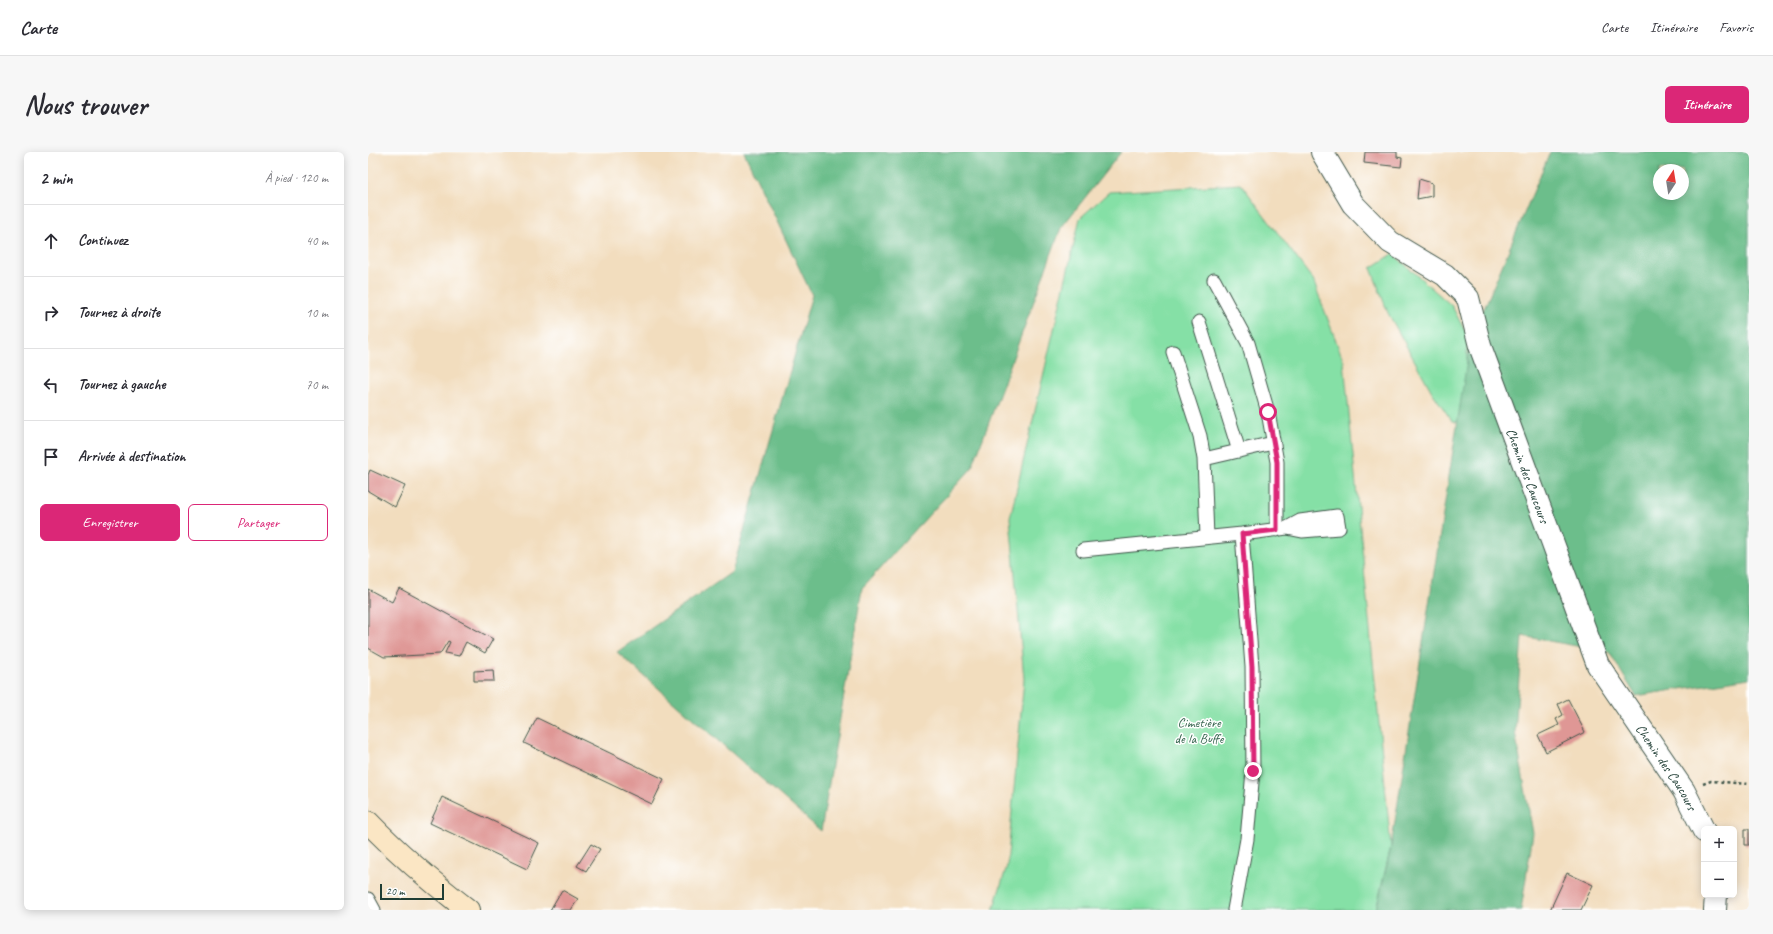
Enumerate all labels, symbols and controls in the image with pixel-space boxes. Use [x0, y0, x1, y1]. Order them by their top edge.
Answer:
text: Carte [20, 16, 57, 40]
text: Carte [1601, 19, 1628, 36]
text: Itinéraire [1650, 19, 1697, 36]
text: Favoris [1719, 19, 1753, 36]
button: Itinéraire [1665, 86, 1749, 123]
text: Nous trouver [24, 87, 147, 122]
north arrow [1653, 164, 1689, 200]
text: 2 min [40, 168, 73, 189]
text: À pied · 120 m [265, 170, 328, 186]
icon: ahead [40, 230, 62, 252]
text: Continuez [78, 231, 128, 250]
text: 40 m [306, 233, 328, 249]
icon: right [40, 302, 62, 324]
text: Tournez à droite [78, 303, 160, 322]
text: 10 m [306, 305, 328, 321]
icon: left [40, 374, 62, 396]
text: Tournez à gauche [78, 375, 165, 394]
text: 70 m [306, 377, 328, 393]
route start [1259, 403, 1277, 421]
street label: Chemin des Caucours [1503, 426, 1554, 527]
icon: arrive [40, 446, 62, 468]
text: Arrivée à destination [78, 447, 186, 466]
button: Enregistrer [40, 504, 180, 541]
button: Partager [188, 504, 328, 541]
park label: Cimetière de la Buffe [1175, 714, 1225, 747]
street label: Chemin des Caucours [1632, 721, 1701, 814]
route end [1244, 762, 1262, 780]
map controls [1701, 826, 1737, 898]
button: + [1701, 826, 1737, 862]
button: − [1701, 862, 1737, 898]
scale bar [380, 882, 444, 901]
text: 20 m [386, 884, 405, 898]

